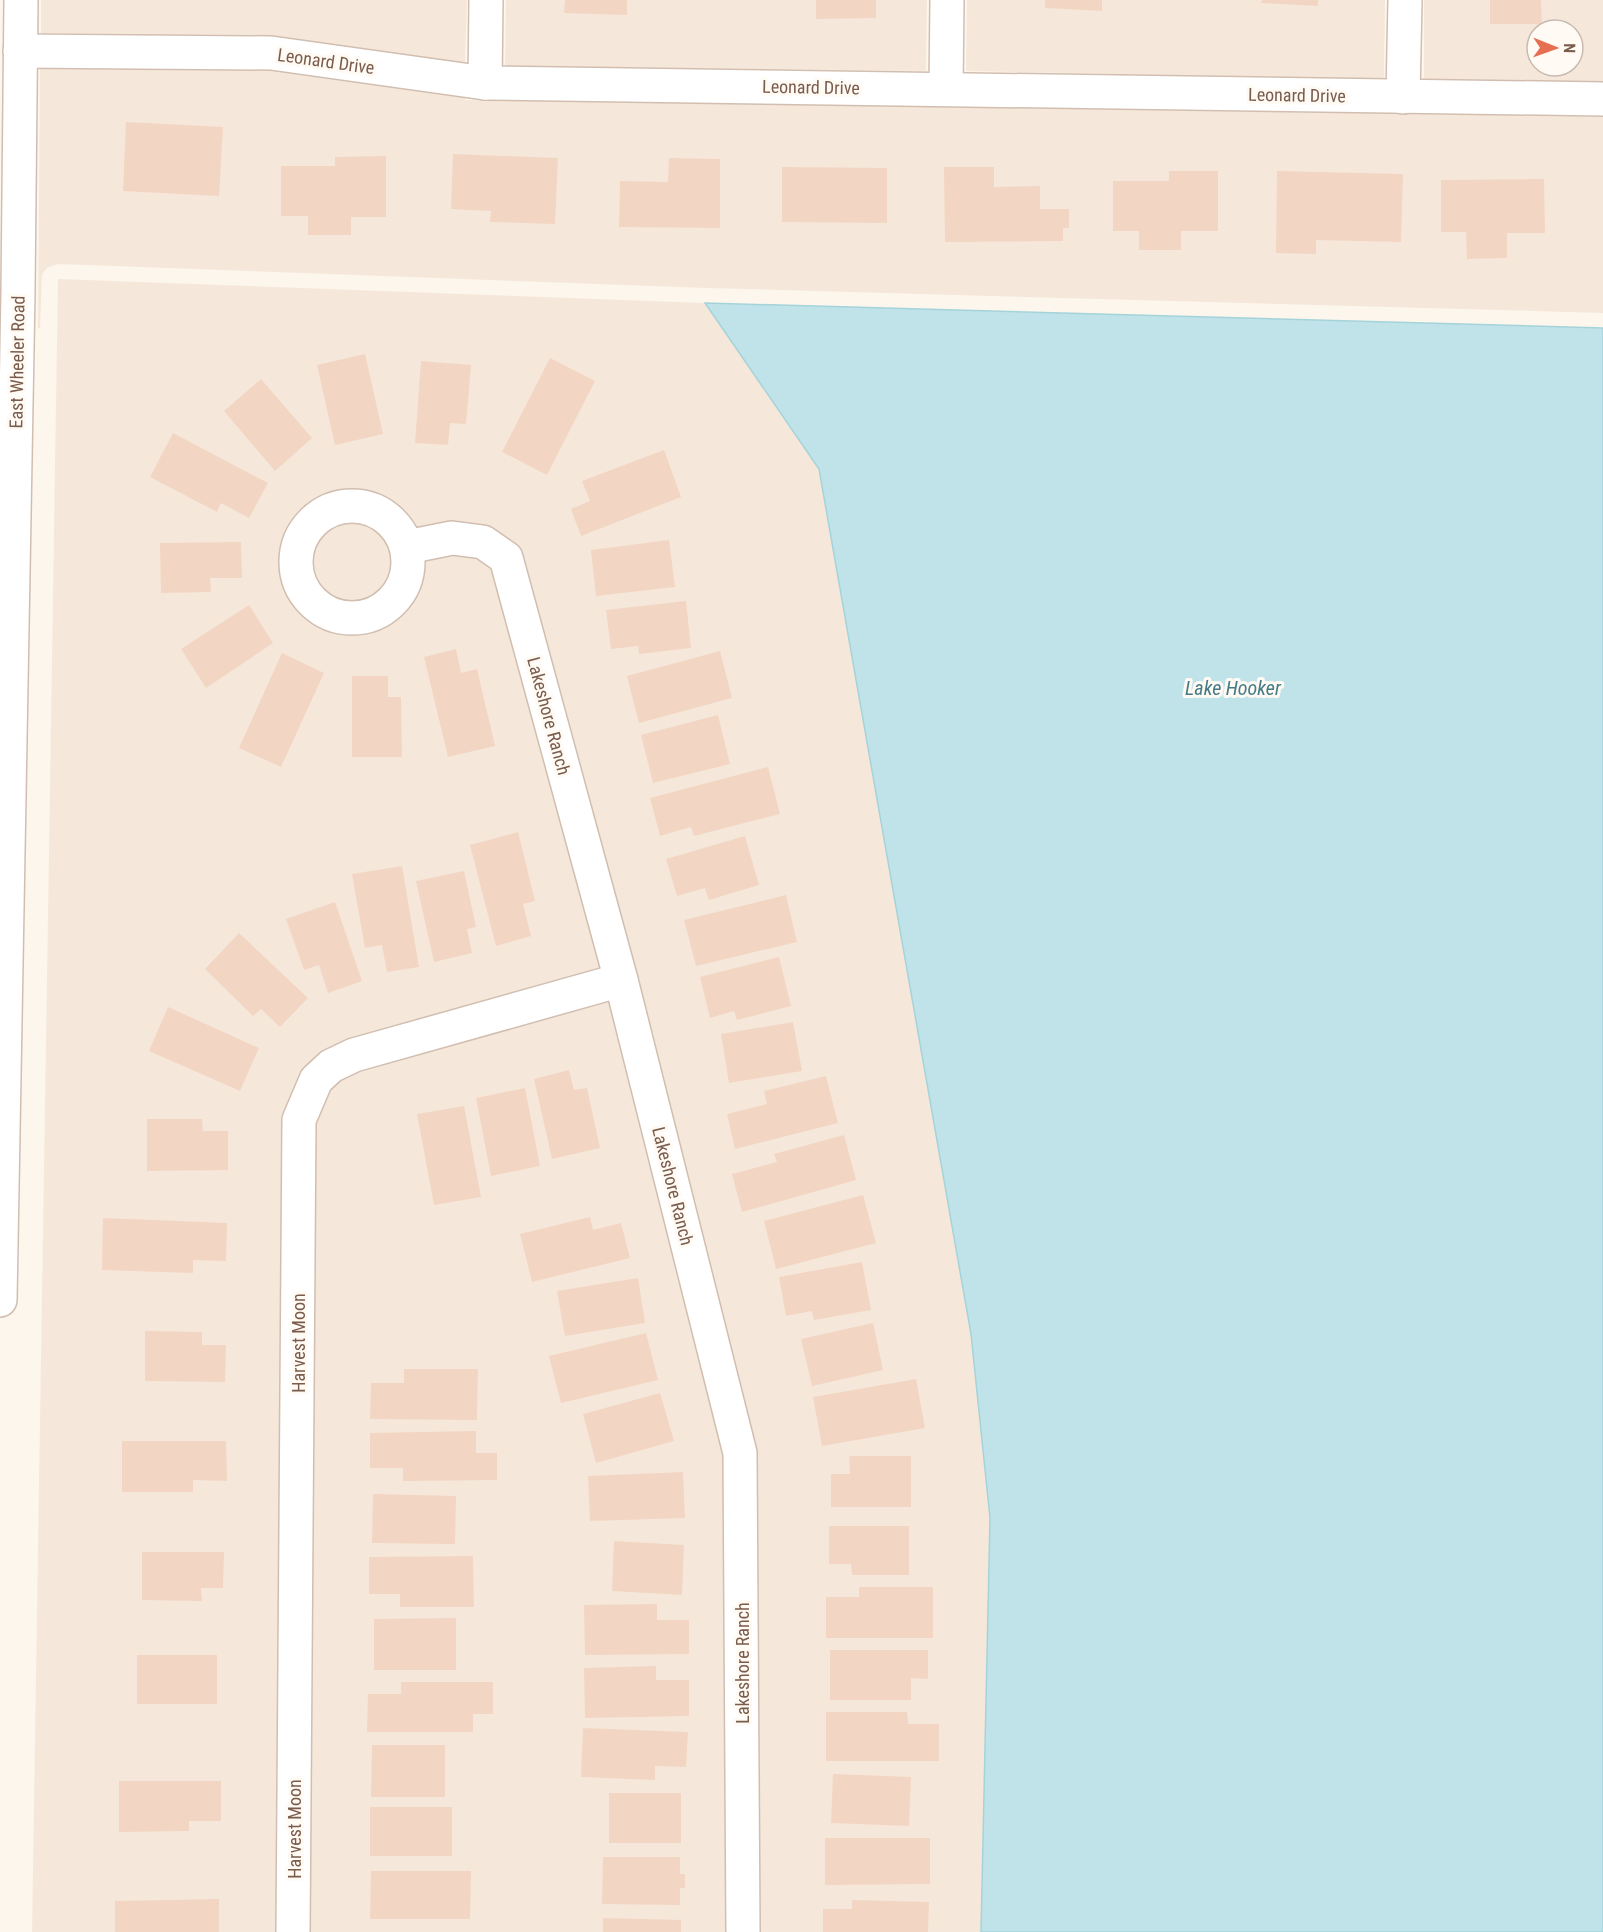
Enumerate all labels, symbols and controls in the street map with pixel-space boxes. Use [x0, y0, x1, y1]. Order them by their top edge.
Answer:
north arrow [1525, 18, 1585, 78]
text: N [1560, 43, 1579, 53]
street label: Leonard Drive [276, 44, 376, 78]
street label: Leonard Drive [762, 76, 860, 98]
street label: Leonard Drive [1248, 84, 1346, 106]
street label: East Wheeler Road [5, 295, 29, 429]
street label: Lakeshore Ranch [523, 655, 575, 777]
water label: Lake Hooker [1185, 676, 1282, 700]
street label: Lakeshore Ranch [648, 1125, 698, 1247]
street label: Harvest Moon [288, 1293, 309, 1393]
street label: Lakeshore Ranch [732, 1602, 753, 1724]
street label: Harvest Moon [284, 1779, 305, 1879]

